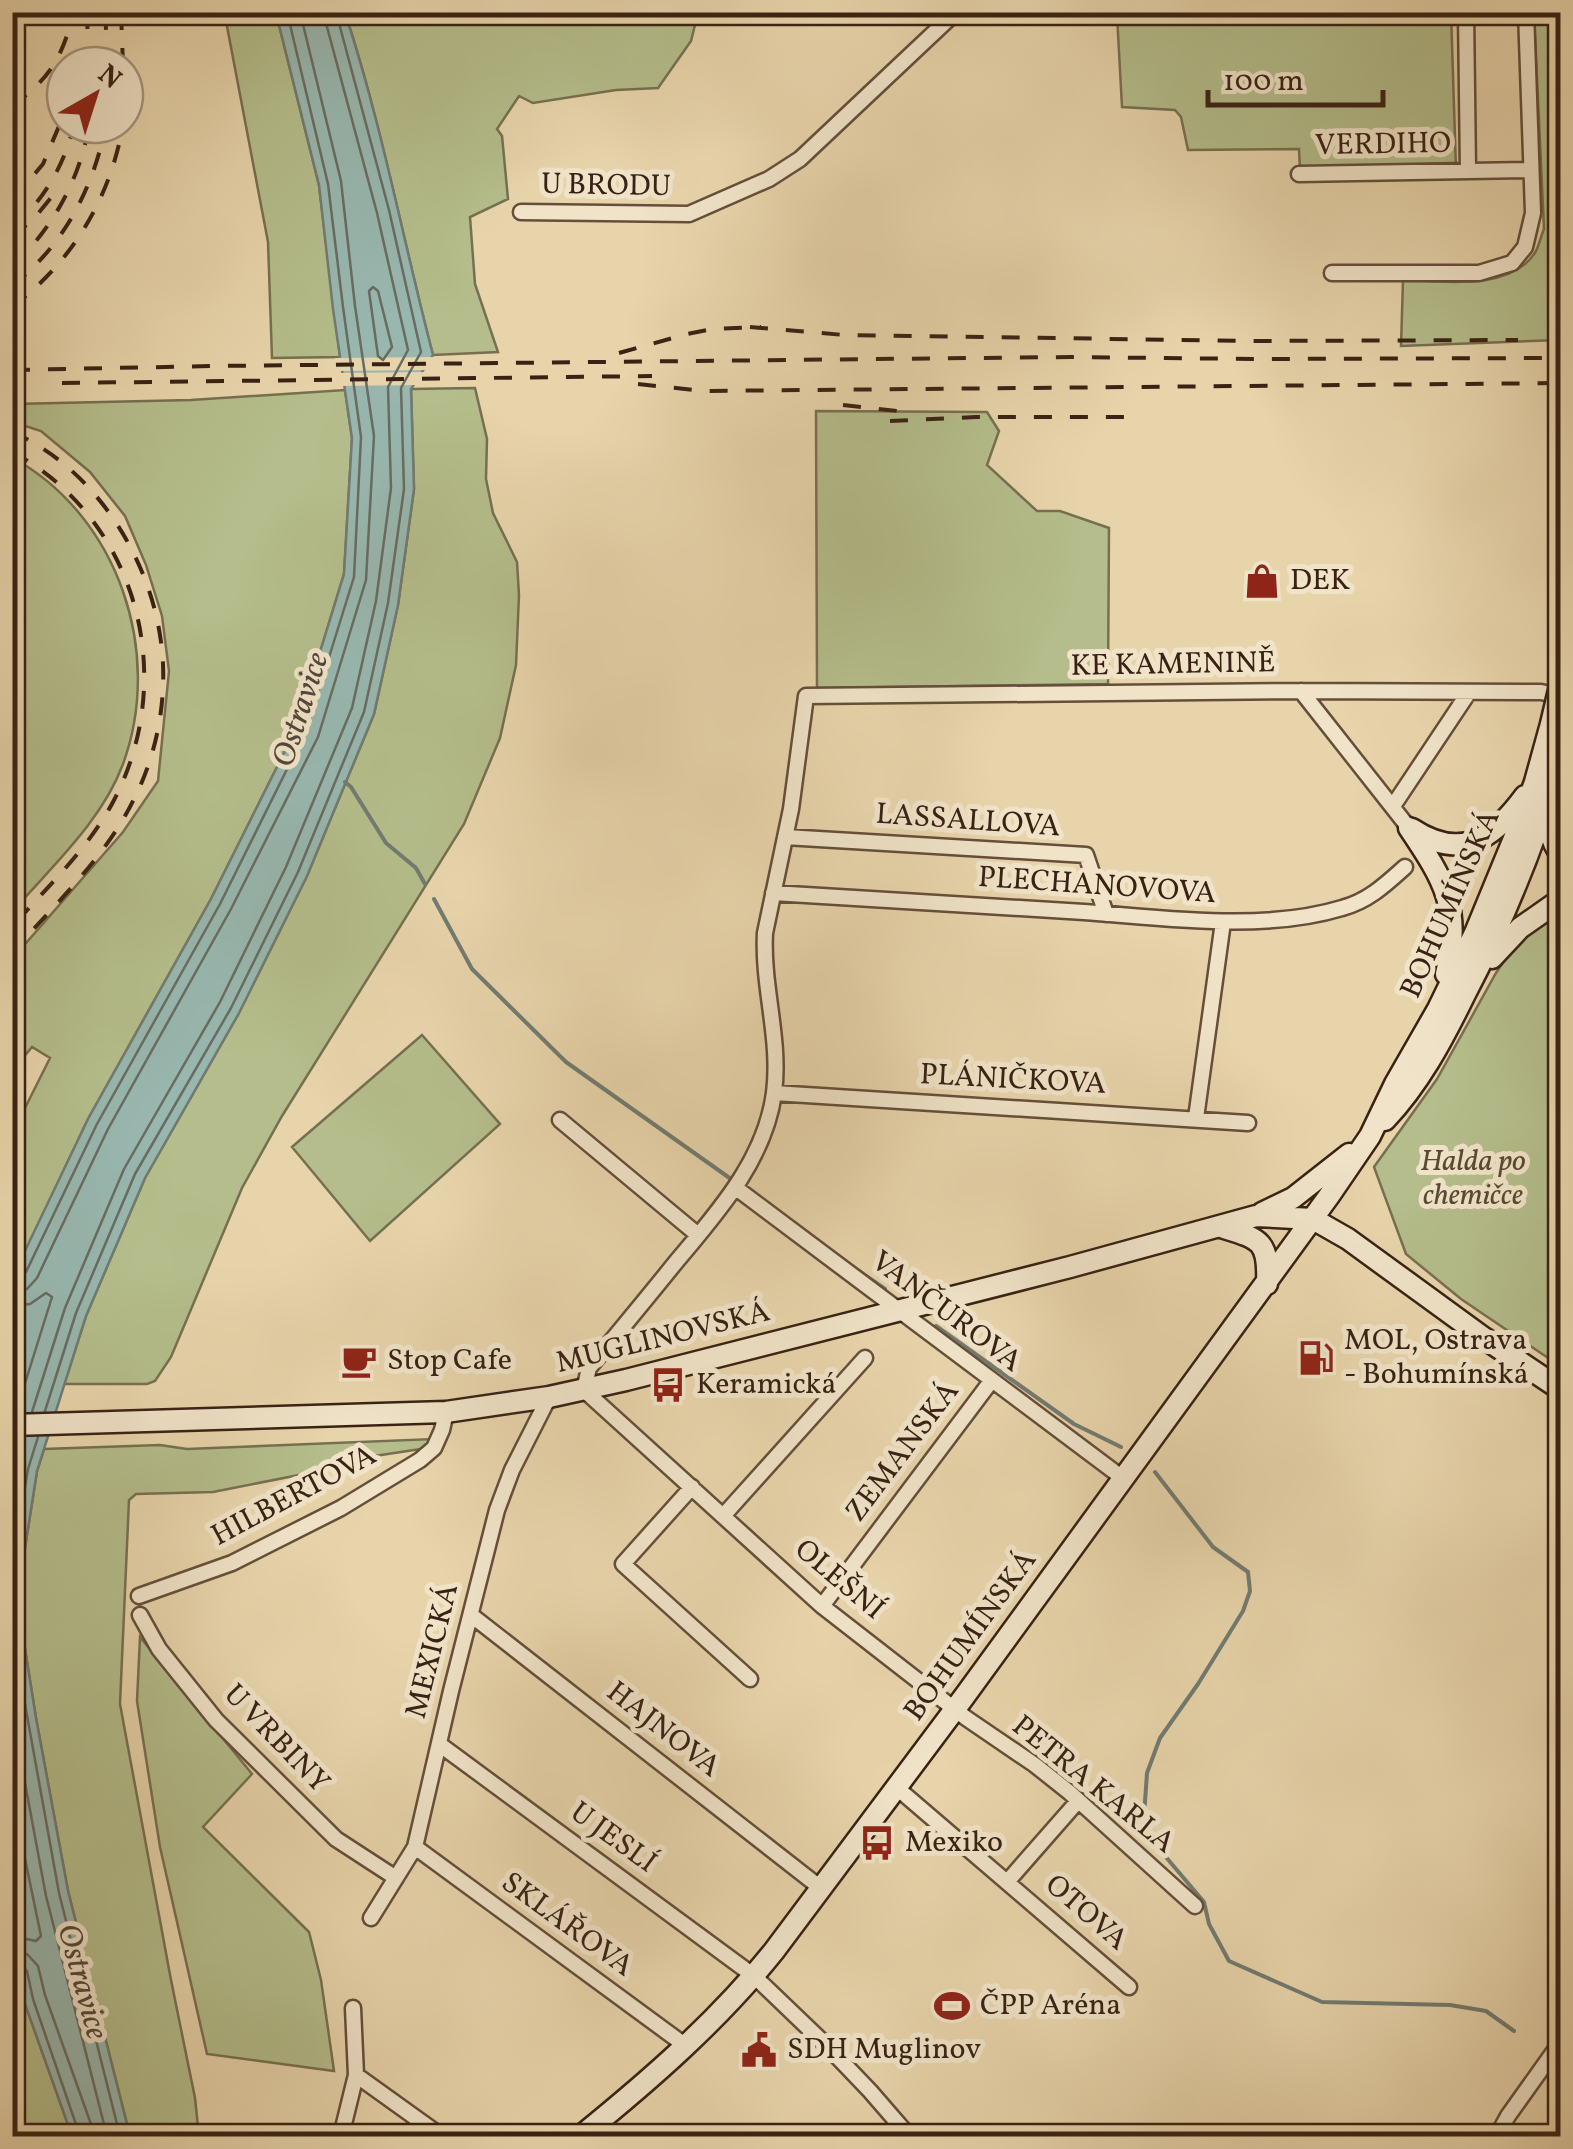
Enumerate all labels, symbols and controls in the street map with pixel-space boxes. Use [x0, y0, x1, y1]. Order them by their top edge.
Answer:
north arrow [45, 45, 145, 145]
scale bar [1208, 45, 1383, 107]
text: N [89, 56, 129, 99]
text: 100 m [1223, 61, 1304, 103]
street label: VERDIHO [1315, 123, 1451, 167]
street label: U BRODU [541, 164, 671, 208]
place label: DEK [1290, 560, 1350, 602]
shop icon: DEK [1243, 562, 1281, 600]
street label: KE KAMENINĚ [1070, 642, 1276, 688]
water label: Ostravice [263, 647, 341, 773]
street label: LASSALLOVA [874, 794, 1062, 848]
street label: BOHUMÍNSKÁ [1391, 803, 1511, 1005]
street label: PLECHANOVOVA [977, 857, 1217, 915]
street label: PLÁNIČKOVA [919, 1054, 1107, 1106]
park label: Halda po chemičce [1420, 1141, 1526, 1217]
street label: VANČUROVA [862, 1241, 1030, 1383]
street label: MUGLINOVSKÁ [552, 1291, 774, 1385]
place label: MOL, Ostrava - Bohumínská [1344, 1320, 1529, 1396]
fuel station icon: MOL, Ostrava - Bohumínská [1297, 1339, 1335, 1377]
place label: Stop Cafe [387, 1340, 512, 1382]
cafe icon: Stop Cafe [340, 1342, 378, 1380]
place label: Keramická [696, 1364, 836, 1406]
bus stop icon: Keramická [649, 1366, 687, 1404]
street label: ZEMANSKÁ [836, 1373, 970, 1531]
street label: HILBERTOVA [204, 1435, 384, 1557]
street label: OLEŠNÍ [785, 1530, 893, 1630]
street label: BOHUMÍNSKÁ [895, 1542, 1047, 1730]
street label: MEXICKÁ [396, 1579, 470, 1723]
street label: HAJNOVA [597, 1672, 729, 1788]
street label: U VRBINY [213, 1675, 339, 1803]
street label: PETRA KARLA [1002, 1706, 1184, 1864]
street label: U JESLÍ [561, 1792, 665, 1884]
place label: Mexiko [905, 1822, 1003, 1864]
bus stop icon: Mexiko [858, 1824, 896, 1862]
street label: SKLÁŘOVA [492, 1863, 642, 1987]
street label: OTOVA [1035, 1865, 1137, 1961]
water label: Ostravice [44, 1919, 118, 2045]
place label: ČPP Aréna [980, 1985, 1121, 2027]
sports icon: ČPP Aréna [933, 1987, 971, 2025]
place label: SDH Muglinov [787, 2029, 981, 2071]
public building icon: SDH Muglinov [740, 2031, 778, 2069]

